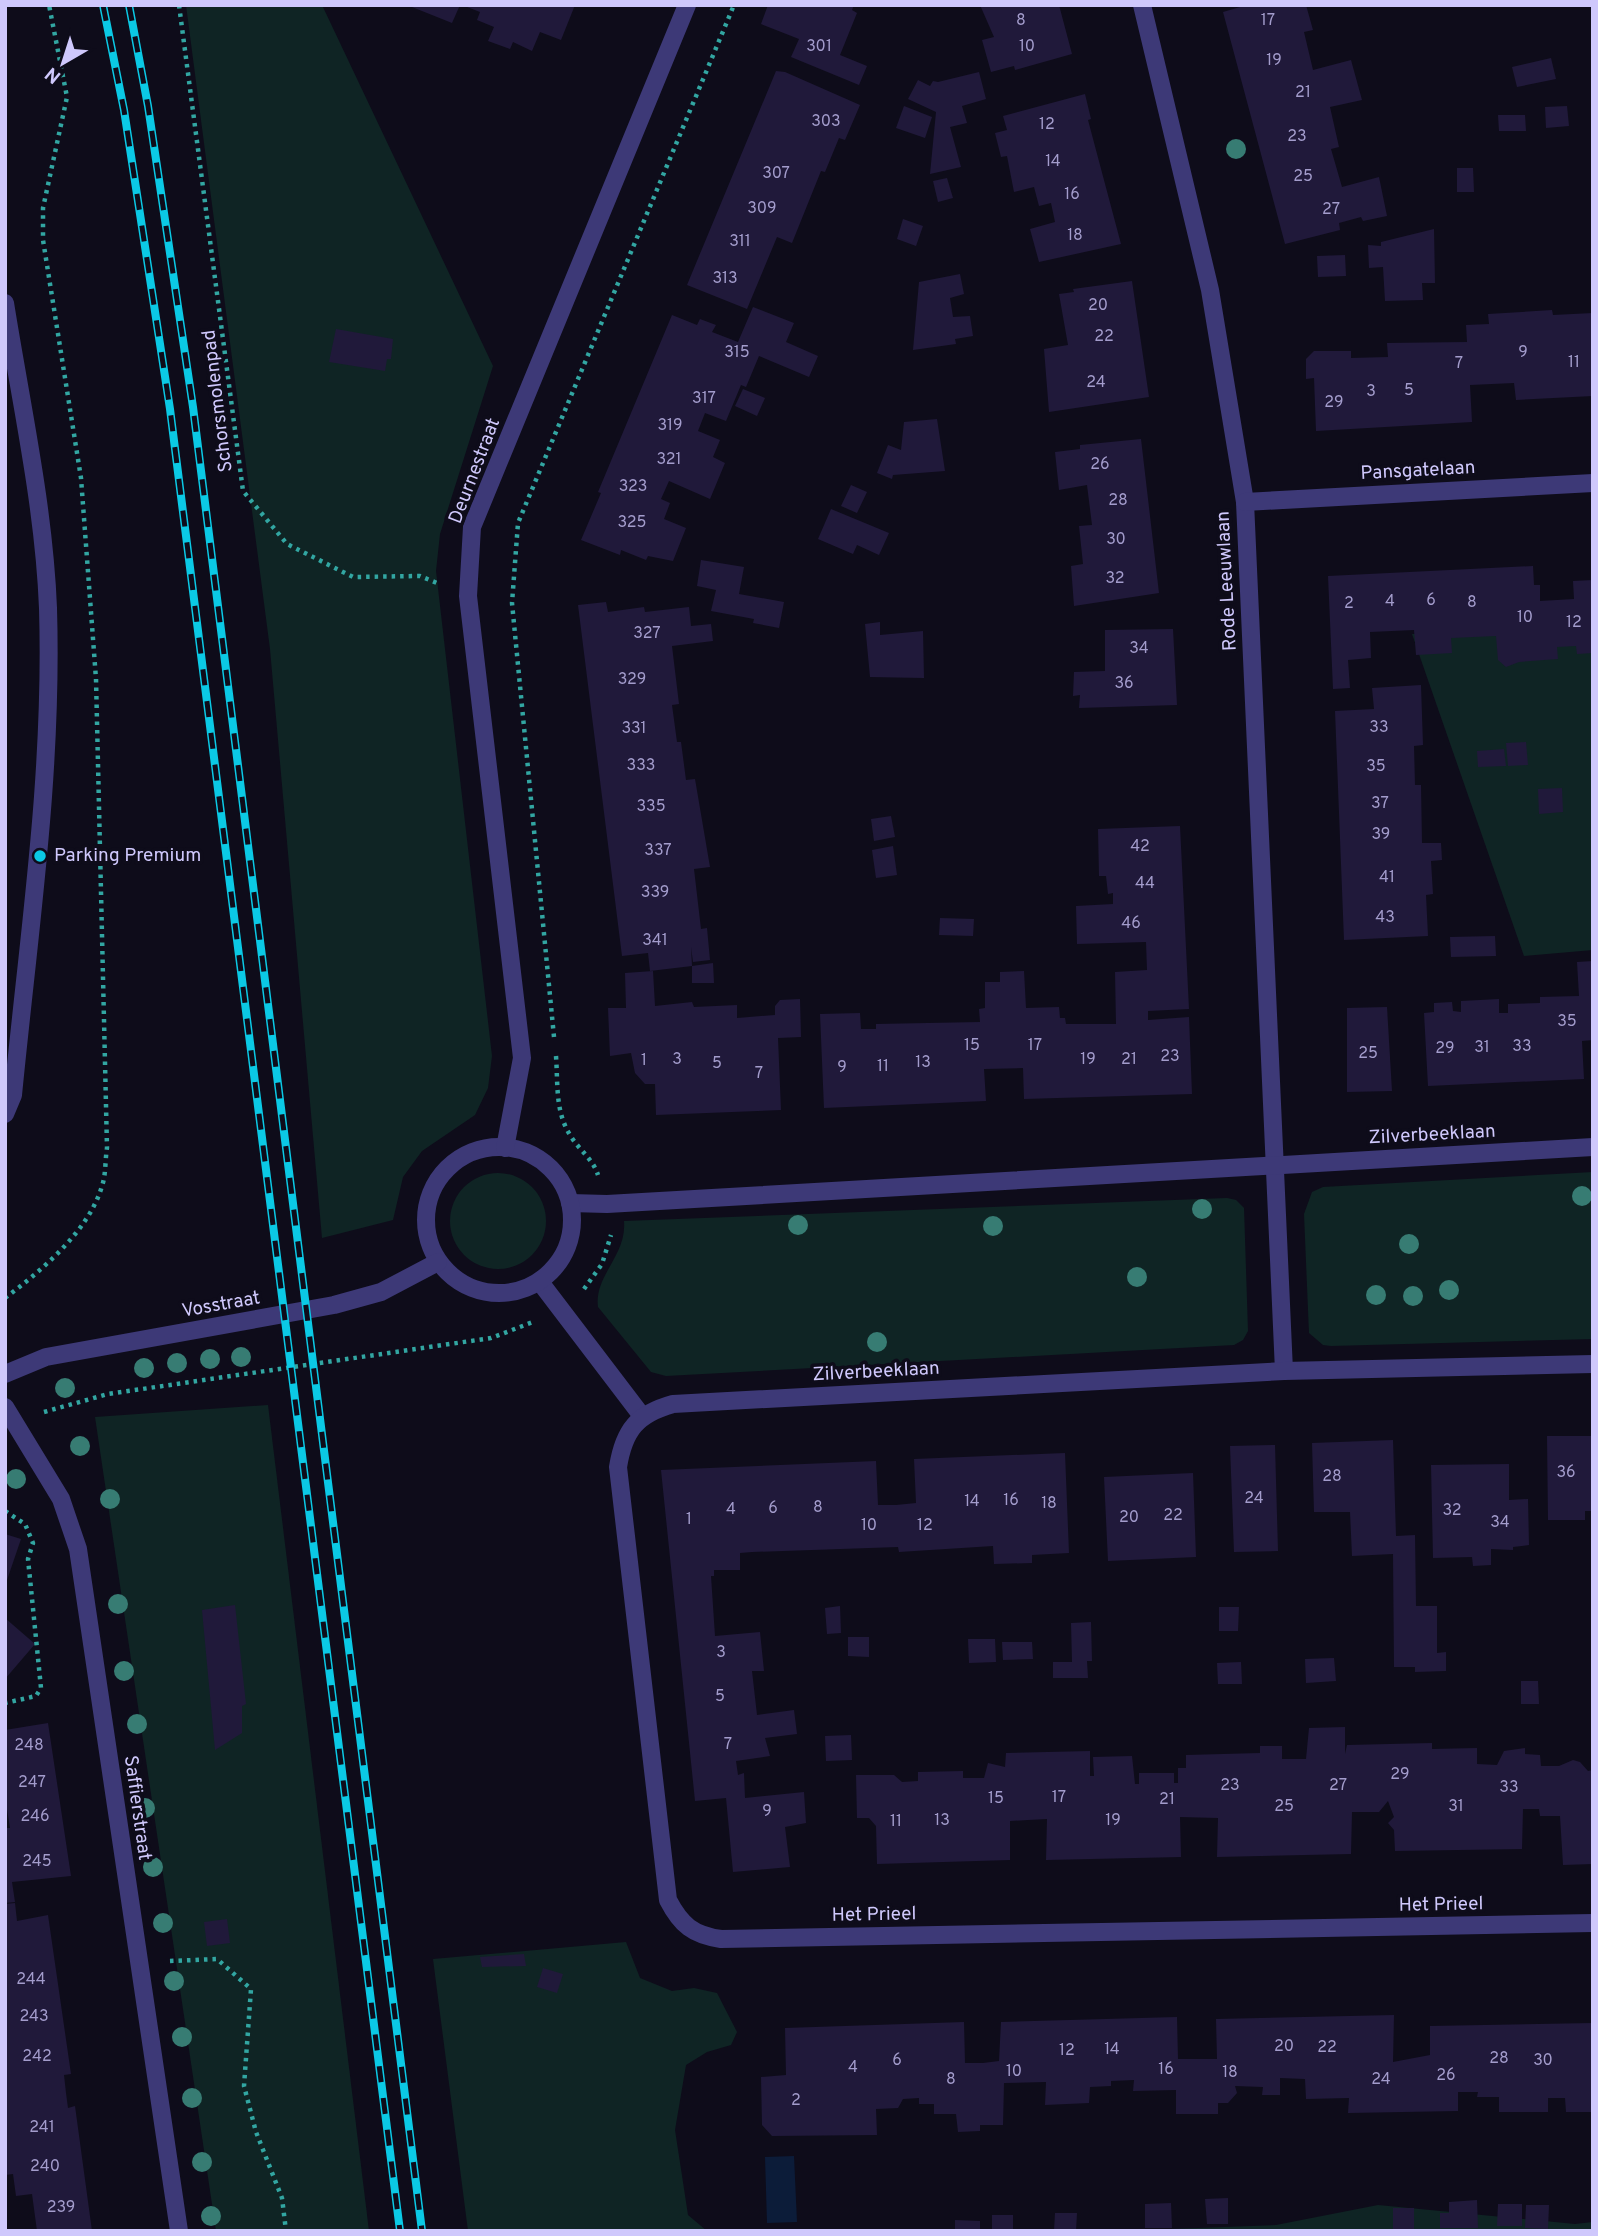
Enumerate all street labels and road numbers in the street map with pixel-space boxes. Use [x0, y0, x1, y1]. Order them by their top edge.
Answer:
street label: Schorsmolenpad [197, 328, 239, 474]
street label: Deurnestraat [444, 415, 506, 527]
street label: Pansgatelaan [1360, 456, 1476, 486]
street label: Rode Leeuwlaan [1211, 510, 1243, 652]
street label: Zilverbeeklaan [1368, 1120, 1496, 1150]
street label: Vosstraat [180, 1286, 262, 1324]
street label: Zilverbeeklaan [812, 1357, 940, 1387]
street label: Saffierstraat [118, 1754, 156, 1862]
street label: Het Prieel [1398, 1892, 1484, 1918]
street label: Het Prieel [831, 1902, 917, 1928]

